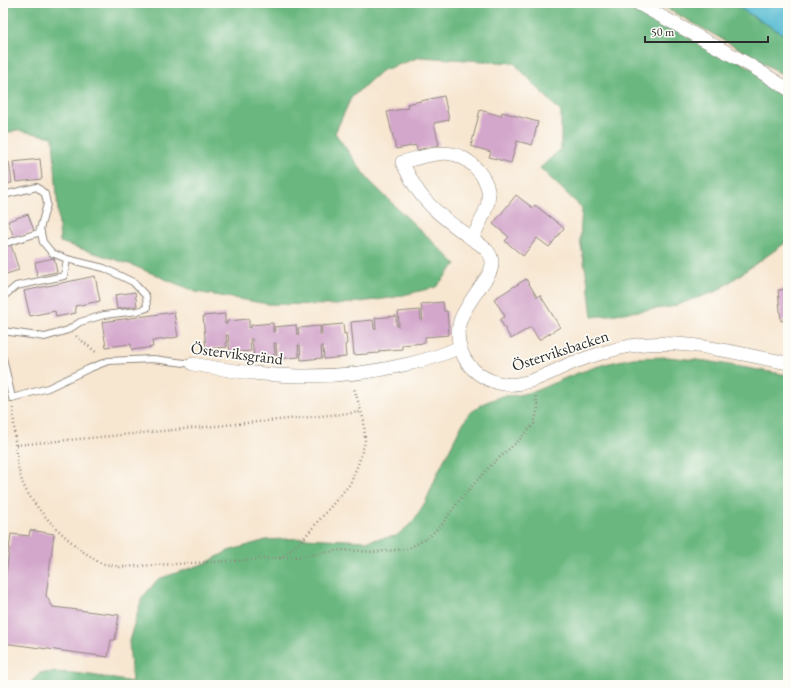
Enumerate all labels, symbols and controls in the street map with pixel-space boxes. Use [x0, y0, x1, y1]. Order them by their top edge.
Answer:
scale bar [645, 18, 768, 44]
text: 50 m [651, 24, 675, 40]
street label: Österviksbacken [509, 325, 612, 376]
street label: Österviksgränd [190, 337, 285, 370]

